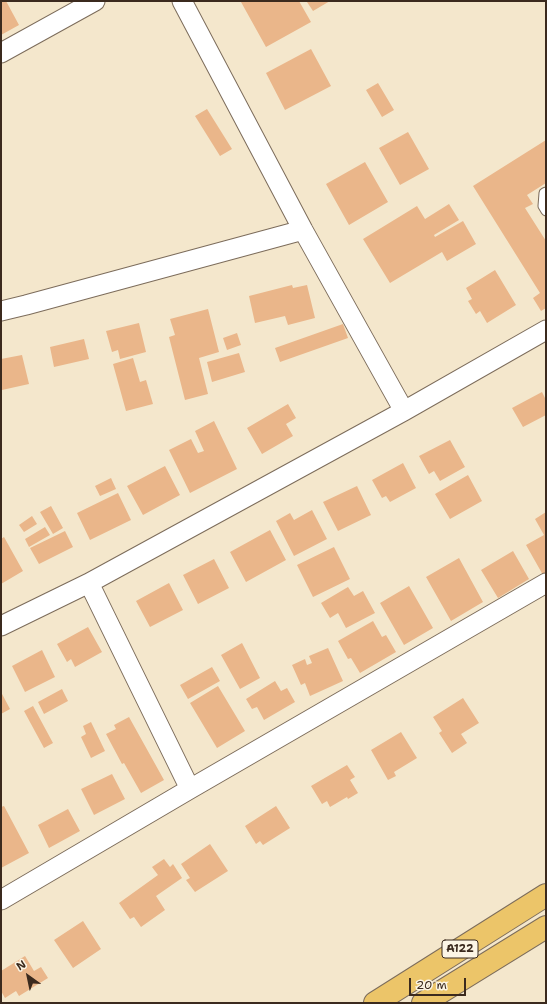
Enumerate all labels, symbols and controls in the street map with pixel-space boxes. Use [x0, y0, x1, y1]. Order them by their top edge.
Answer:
road number: A122 [442, 940, 478, 958]
north arrow [8, 956, 48, 996]
text: N [13, 957, 29, 974]
scale bar [411, 970, 468, 996]
text: 20 m [416, 977, 447, 993]

